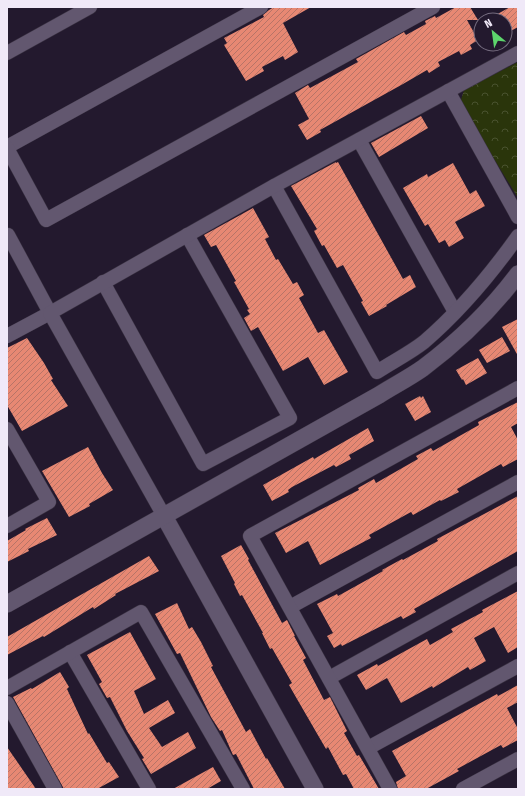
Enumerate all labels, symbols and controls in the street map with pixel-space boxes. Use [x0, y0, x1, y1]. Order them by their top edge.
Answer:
north arrow [473, 12, 513, 52]
text: N [482, 16, 494, 31]

